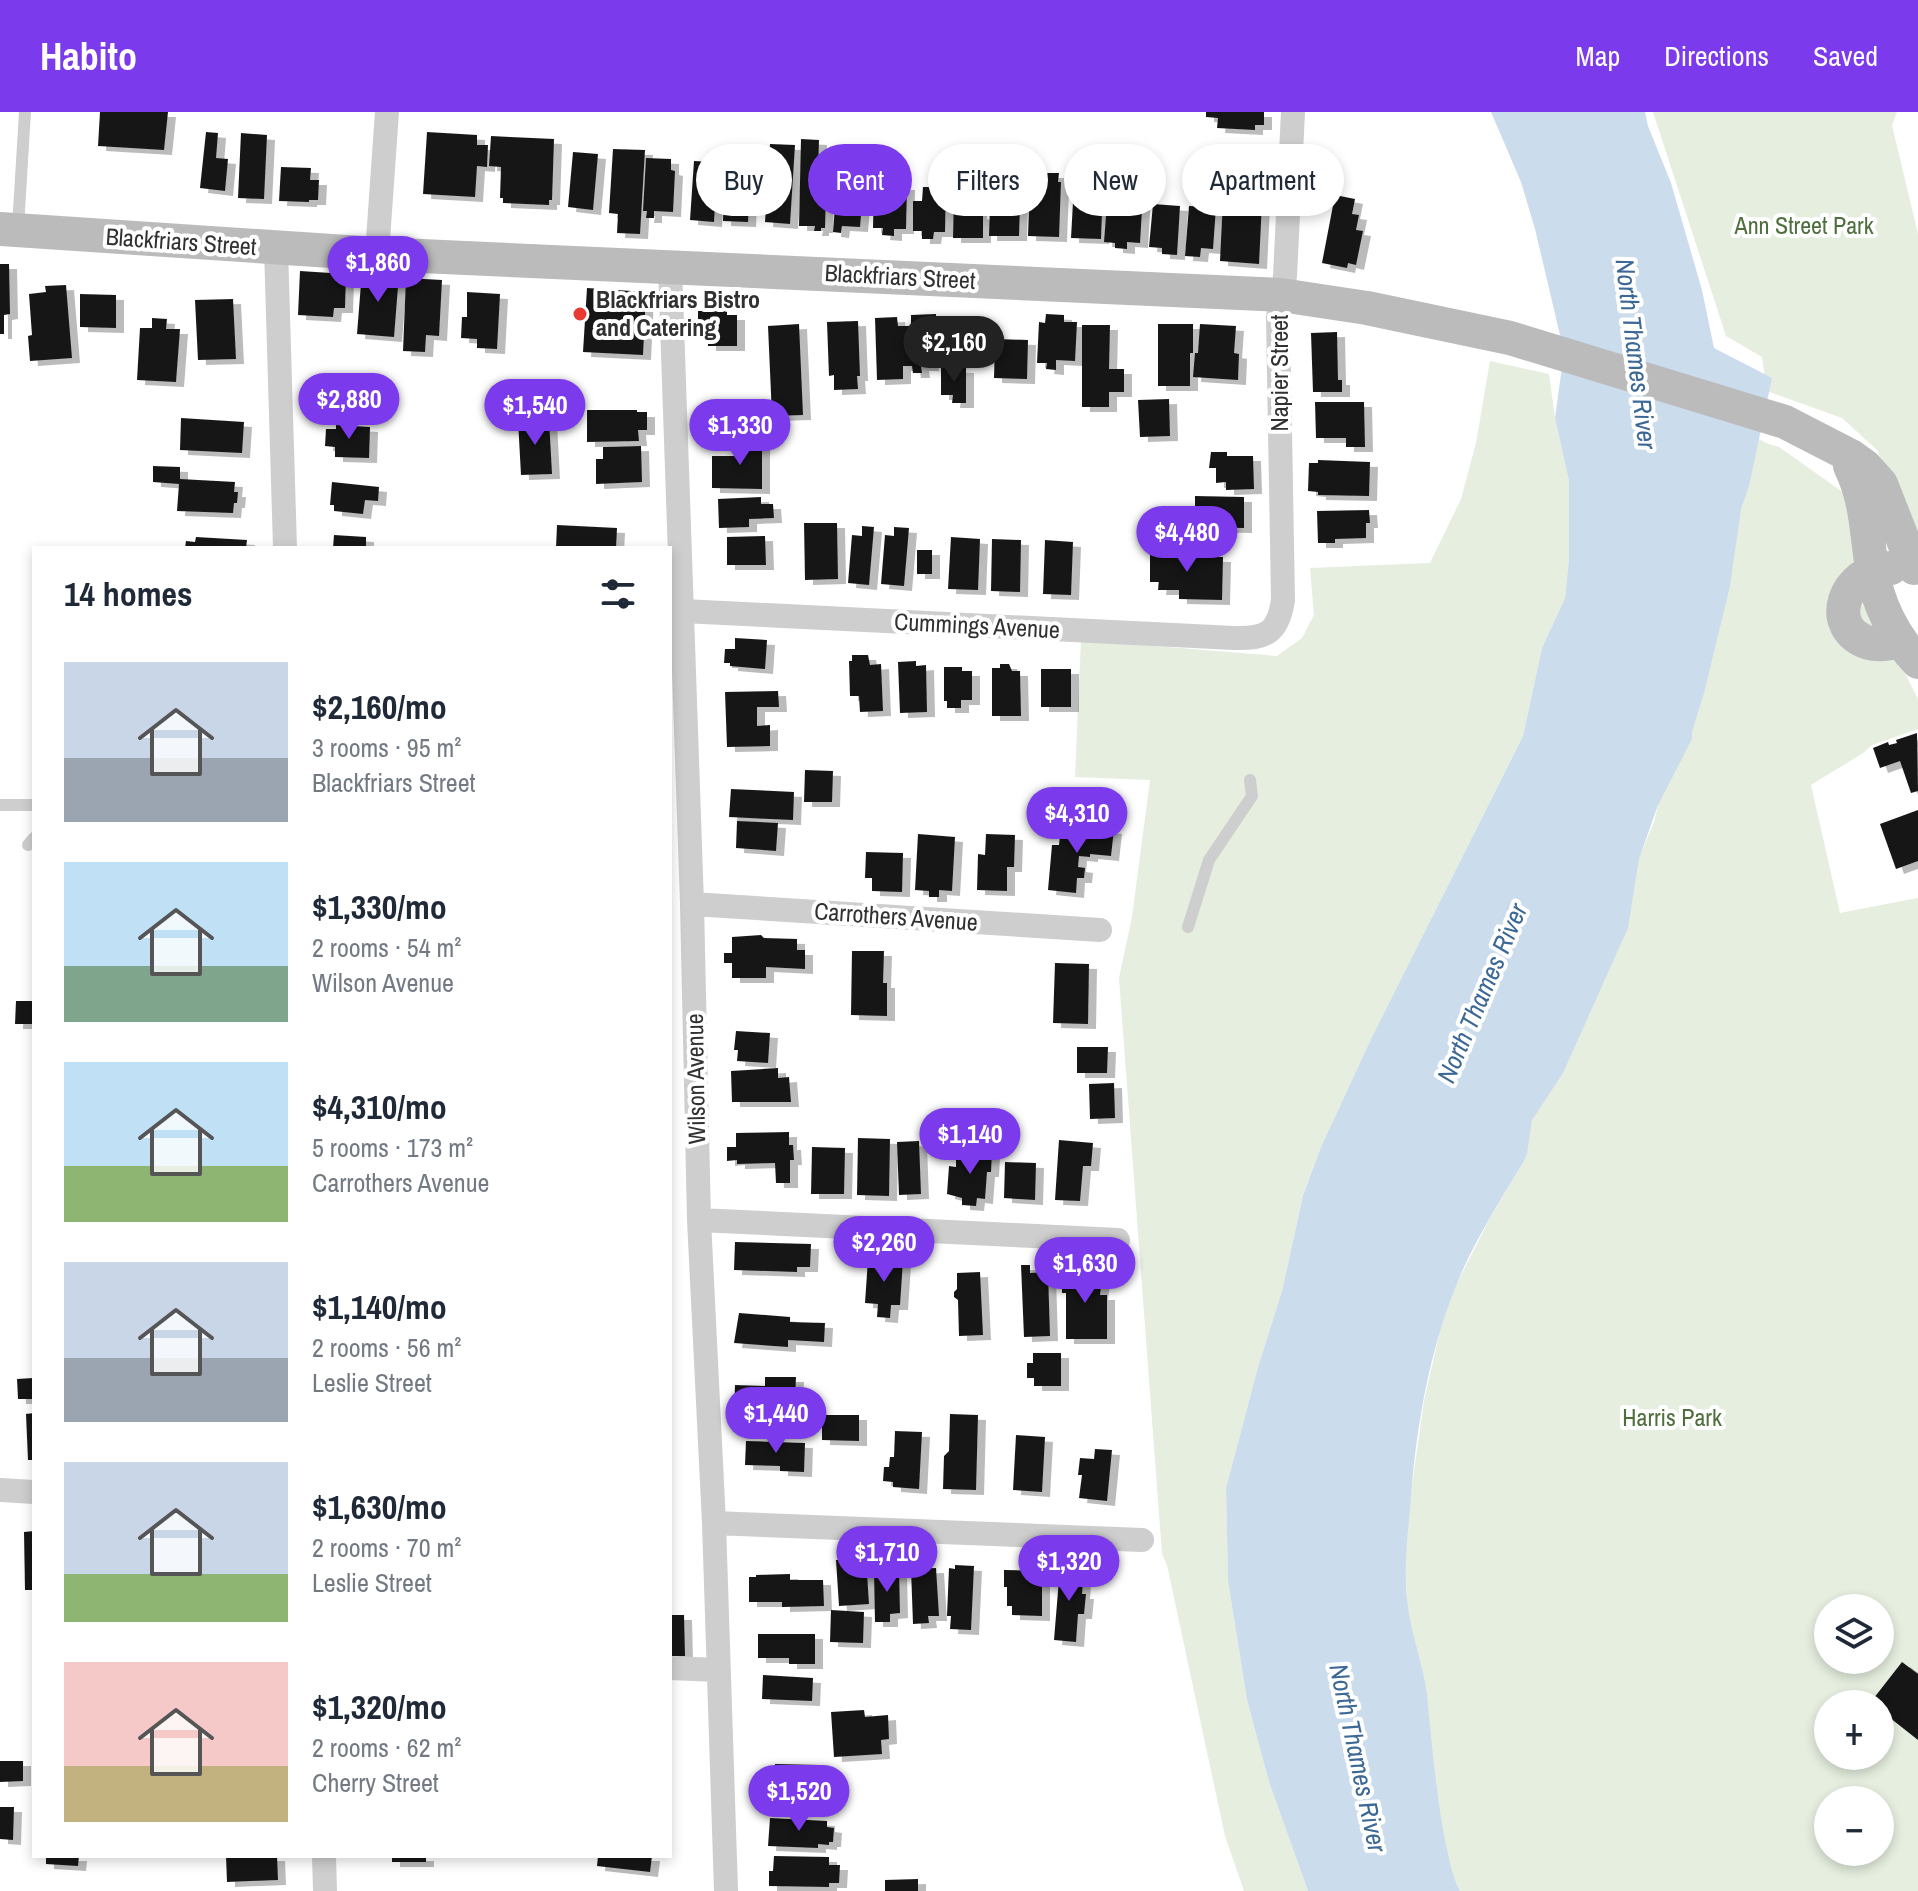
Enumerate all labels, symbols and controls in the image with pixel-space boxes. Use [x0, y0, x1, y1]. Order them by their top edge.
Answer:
text: Habito [40, 31, 137, 82]
text: Map [1576, 37, 1620, 75]
text: Directions [1664, 37, 1769, 75]
text: Saved [1813, 37, 1878, 75]
chip: Buy [696, 144, 792, 216]
chip: Rent [808, 144, 912, 216]
chip: Filters [928, 144, 1048, 216]
chip: New [1064, 144, 1166, 216]
chip: Apartment [1182, 144, 1344, 216]
park label: Ann Street Park [1734, 209, 1874, 241]
street label: Blackfriars Street [105, 220, 258, 262]
pin: $1,860 [313, 236, 443, 304]
text: $1,860 [345, 244, 411, 279]
street label: Blackfriars Street [824, 256, 977, 296]
water label: North Thames River [1607, 257, 1666, 452]
place label: Blackfriars Bistro and Catering [596, 283, 760, 343]
marker: Blackfriars Bistro and Catering [571, 305, 589, 323]
street label: Napier Street [1263, 314, 1295, 432]
pin: $2,160 [889, 316, 1019, 384]
text: $2,160 [921, 324, 987, 359]
pin: $2,880 [284, 373, 414, 441]
pin: $1,540 [470, 379, 600, 447]
text: $2,880 [316, 381, 382, 416]
text: $1,540 [502, 387, 568, 422]
pin: $1,330 [675, 399, 805, 467]
text: $1,330 [707, 407, 773, 442]
pin: $4,480 [1122, 506, 1252, 574]
text: $4,480 [1154, 514, 1220, 549]
text: 14 homes [64, 571, 193, 617]
icon: filters [596, 572, 640, 616]
street label: Cummings Avenue [893, 605, 1061, 645]
text: $2,160/mo [312, 684, 447, 730]
icon: home [128, 694, 224, 790]
text: 3 rooms · 95 m² [312, 730, 461, 765]
text: Blackfriars Street [312, 765, 476, 800]
pin: $4,310 [1012, 787, 1142, 855]
text: $4,310 [1044, 795, 1110, 830]
text: $1,330/mo [312, 884, 447, 930]
icon: home [128, 894, 224, 990]
street label: Carrothers Avenue [813, 894, 979, 938]
water label: North Thames River [1428, 897, 1535, 1088]
text: 2 rooms · 54 m² [312, 930, 461, 965]
text: Wilson Avenue [312, 965, 454, 1000]
street label: Wilson Avenue [678, 1013, 712, 1145]
text: $4,310/mo [312, 1084, 447, 1130]
icon: home [128, 1094, 224, 1190]
pin: $1,140 [905, 1108, 1035, 1176]
text: $1,140 [937, 1116, 1003, 1151]
text: 5 rooms · 173 m² [312, 1130, 473, 1165]
text: Carrothers Avenue [312, 1165, 489, 1200]
pin: $2,260 [819, 1216, 949, 1284]
text: $2,260 [851, 1224, 917, 1259]
pin: $1,630 [1020, 1237, 1150, 1305]
text: $1,630 [1052, 1245, 1118, 1280]
text: $1,140/mo [312, 1284, 447, 1330]
icon: home [128, 1294, 224, 1390]
text: 2 rooms · 56 m² [312, 1330, 461, 1365]
text: Leslie Street [312, 1365, 432, 1400]
pin: $1,440 [711, 1387, 841, 1455]
text: $1,440 [743, 1395, 809, 1430]
park label: Harris Park [1622, 1401, 1722, 1433]
text: $1,630/mo [312, 1484, 447, 1530]
icon: home [128, 1494, 224, 1590]
pin: $1,710 [822, 1526, 952, 1594]
text: 2 rooms · 70 m² [312, 1530, 461, 1565]
text: $1,710 [854, 1534, 920, 1569]
pin: $1,320 [1004, 1535, 1134, 1603]
text: $1,320 [1036, 1543, 1102, 1578]
text: Leslie Street [312, 1565, 432, 1600]
map controls [1814, 1594, 1894, 1866]
button: layers [1814, 1594, 1894, 1674]
water label: North Thames River [1321, 1661, 1396, 1856]
text: $1,320/mo [312, 1684, 447, 1730]
button: + [1814, 1690, 1894, 1770]
icon: home [128, 1694, 224, 1790]
text: 2 rooms · 62 m² [312, 1730, 461, 1765]
text: Cherry Street [312, 1765, 439, 1800]
pin: $1,520 [734, 1765, 864, 1833]
text: $1,520 [766, 1773, 832, 1808]
button: − [1814, 1786, 1894, 1866]

